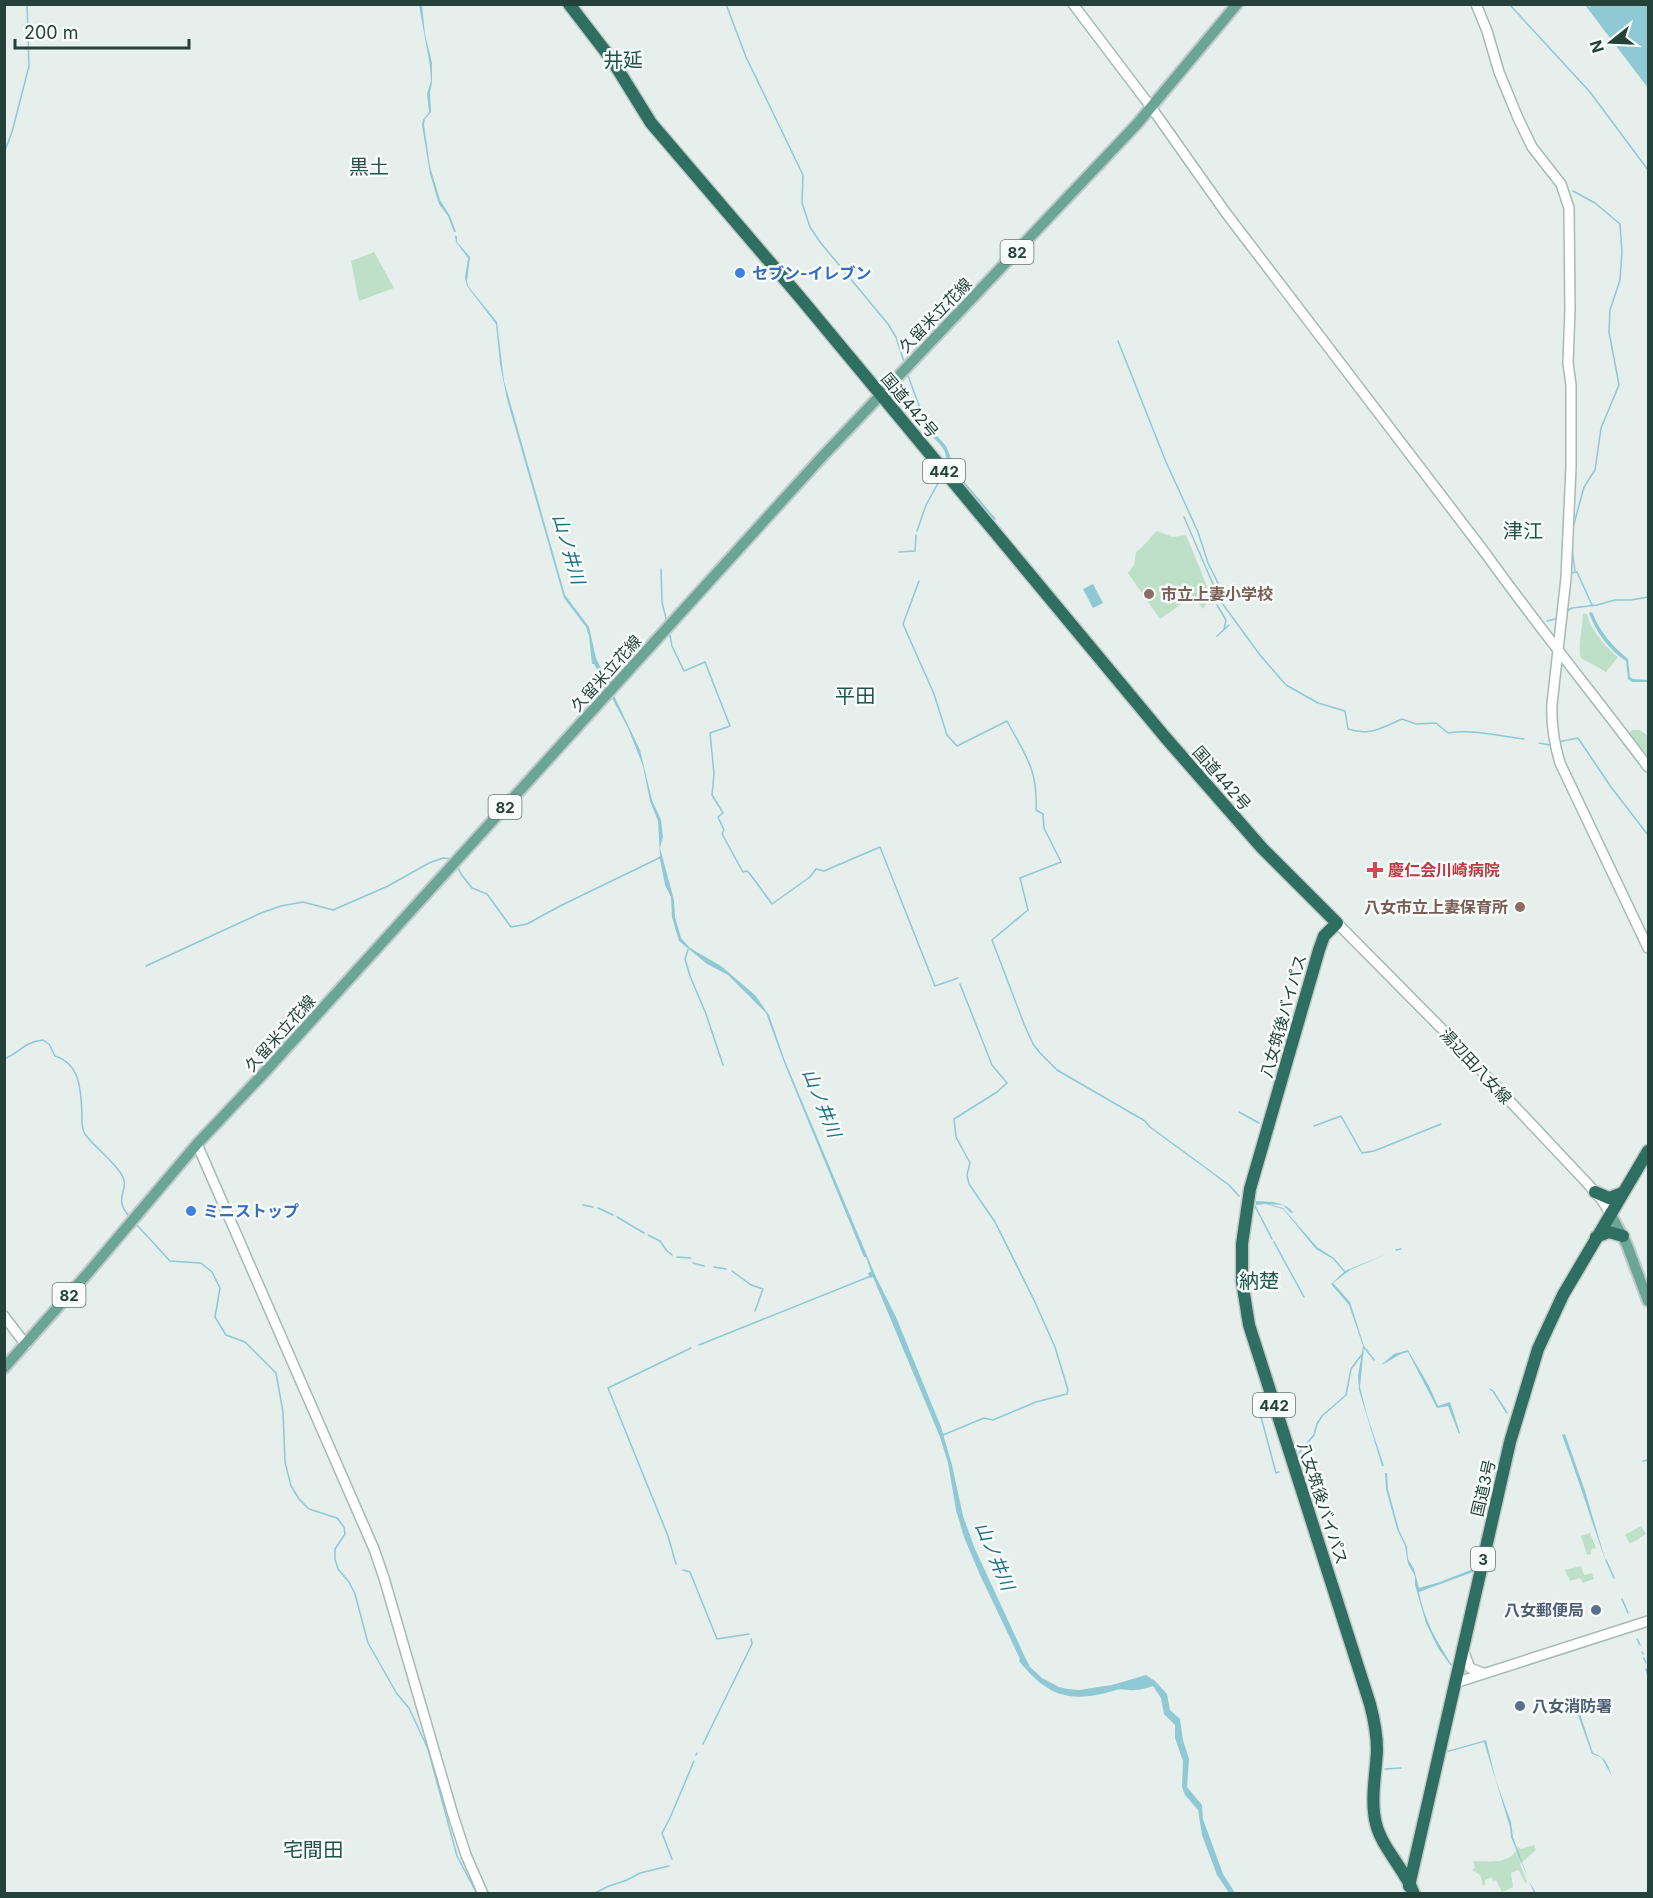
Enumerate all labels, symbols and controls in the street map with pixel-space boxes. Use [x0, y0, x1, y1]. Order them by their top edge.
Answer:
scale bar [15, 12, 189, 50]
north arrow [1581, 12, 1641, 72]
text: 200 m [24, 22, 79, 43]
text: N [1585, 38, 1608, 56]
district label: 井延 [603, 48, 643, 72]
district label: 黒土 [349, 155, 389, 179]
road number: 82 [1000, 240, 1034, 264]
place label: セブン-イレブン [752, 263, 872, 283]
marker: セブン-イレブン [733, 266, 747, 280]
street label: 久留米立花線 [894, 274, 976, 356]
street label: 国道442号 [877, 369, 943, 441]
road number: 442 [923, 459, 965, 483]
water label: 山ノ井川 [549, 512, 590, 588]
district label: 津江 [1503, 519, 1543, 543]
place label: 市立上妻小学校 [1161, 584, 1273, 604]
marker: 市立上妻小学校 [1142, 587, 1156, 601]
street label: 久留米立花線 [566, 631, 646, 715]
district label: 平田 [835, 684, 875, 708]
street label: 国道442号 [1189, 742, 1255, 814]
road number: 82 [488, 795, 522, 819]
place label: 慶仁会川崎病院 [1388, 860, 1500, 880]
marker: 慶仁会川崎病院 [1366, 861, 1384, 879]
place label: 八女市立上妻保育所 [1364, 897, 1508, 917]
marker: 八女市立上妻保育所 [1513, 900, 1527, 914]
street label: 八女筑後バイパス [1256, 952, 1310, 1080]
street label: 久留米立花線 [240, 991, 320, 1075]
street label: 湯辺田八女線 [1436, 1024, 1516, 1108]
water label: 山ノ井川 [799, 1066, 846, 1142]
place label: ミニストップ [203, 1201, 299, 1221]
marker: ミニストップ [184, 1204, 198, 1218]
district label: 納楚 [1239, 1269, 1279, 1293]
road number: 82 [52, 1283, 86, 1307]
road number: 442 [1253, 1393, 1295, 1417]
street label: 八女筑後バイパス [1294, 1439, 1352, 1567]
street label: 国道3号 [1467, 1458, 1499, 1518]
water label: 山ノ井川 [971, 1519, 1020, 1595]
road number: 3 [1471, 1547, 1495, 1571]
place label: 八女郵便局 [1504, 1600, 1584, 1620]
marker: 八女郵便局 [1589, 1603, 1603, 1617]
place label: 八女消防署 [1532, 1696, 1612, 1716]
marker: 八女消防署 [1513, 1699, 1527, 1713]
district label: 宅間田 [283, 1838, 343, 1862]

